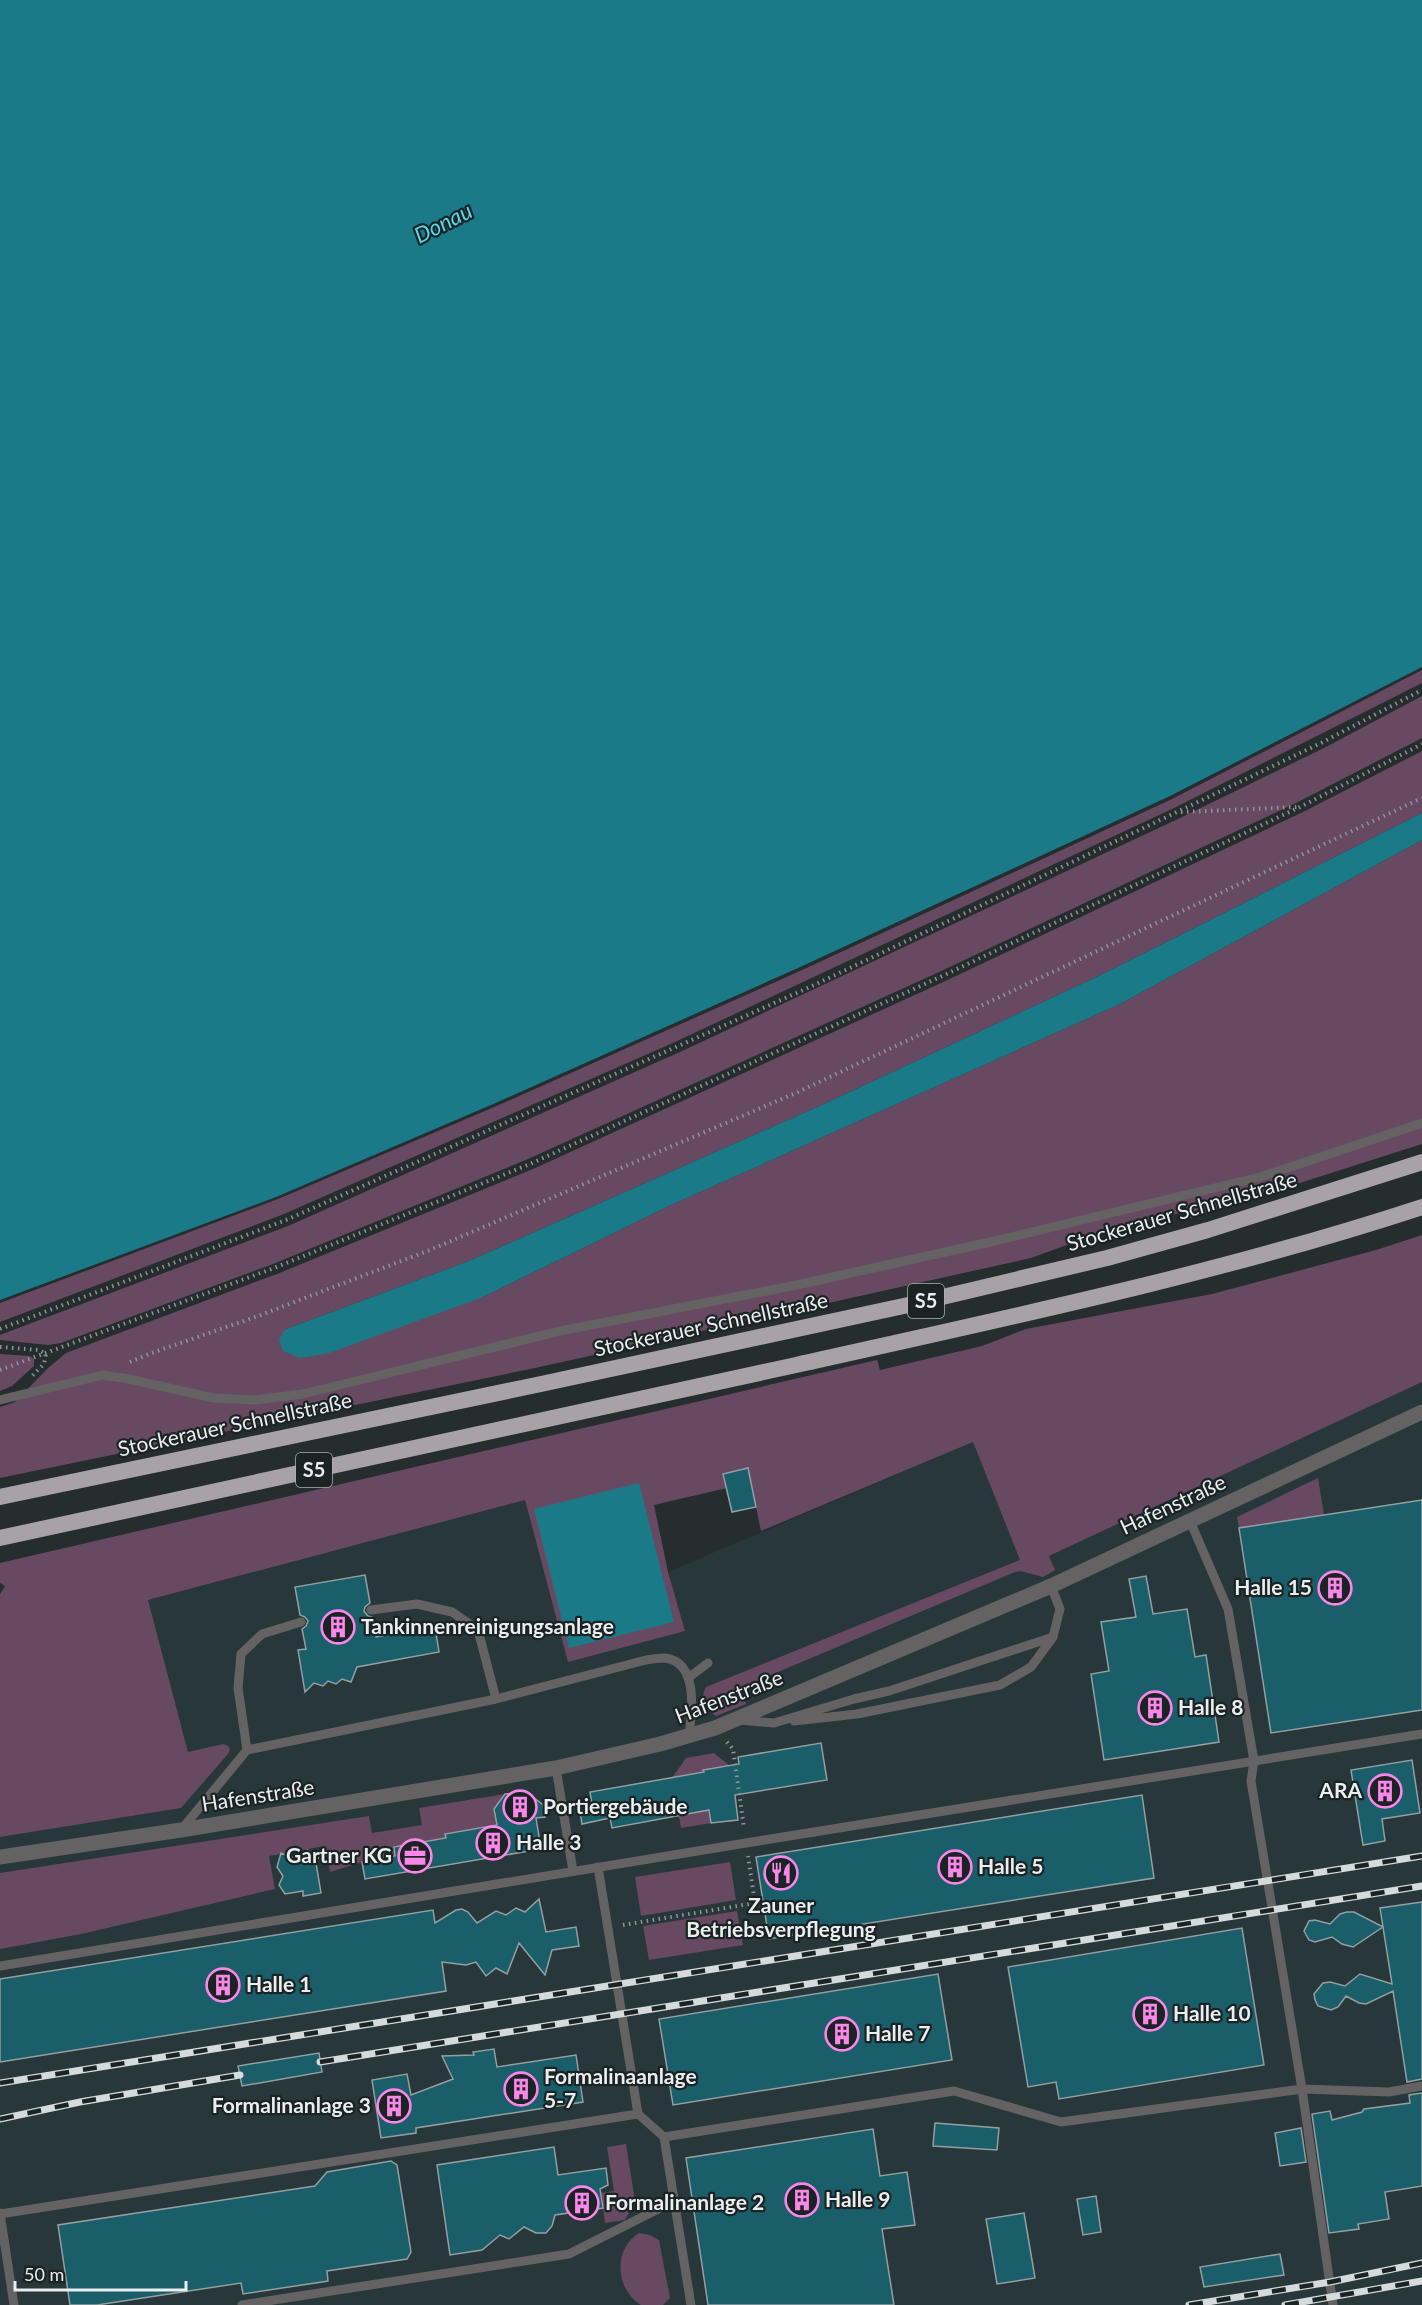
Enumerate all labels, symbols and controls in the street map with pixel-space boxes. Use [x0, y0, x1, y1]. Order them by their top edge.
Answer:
water label: Donau [409, 197, 476, 249]
street label: Stockerauer Schnellstraße [1064, 1166, 1300, 1255]
road number: S5 [908, 1284, 944, 1318]
street label: Stockerauer Schnellstraße [592, 1287, 830, 1361]
street label: Stockerauer Schnellstraße [116, 1387, 354, 1461]
road number: S5 [296, 1453, 332, 1487]
street label: Hafenstraße [1116, 1468, 1229, 1539]
building icon: Halle 15 [1317, 1570, 1353, 1606]
place label: Halle 15 [1234, 1574, 1312, 1599]
building icon: Tankinnenreinigungsanlage [320, 1609, 356, 1645]
place label: Tankinnenreinigungsanlage [361, 1613, 614, 1638]
street label: Hafenstraße [671, 1664, 786, 1728]
building icon: Halle 8 [1137, 1690, 1173, 1726]
place label: Halle 8 [1178, 1694, 1244, 1719]
street label: Hafenstraße [200, 1773, 316, 1816]
building icon: ARA [1367, 1773, 1403, 1809]
place label: ARA [1318, 1777, 1362, 1802]
building icon: Portiergebäude [502, 1789, 538, 1825]
place label: Portiergebäude [543, 1793, 688, 1818]
building icon: Halle 3 [475, 1825, 511, 1861]
place label: Halle 3 [516, 1829, 582, 1854]
office icon: Gartner KG [397, 1838, 433, 1874]
place label: Gartner KG [286, 1842, 392, 1867]
building icon: Halle 5 [937, 1849, 973, 1885]
place label: Halle 5 [978, 1853, 1044, 1878]
restaurant icon: Zauner Betriebsverpflegung [763, 1855, 799, 1891]
place label: Zauner Betriebsverpflegung [686, 1892, 876, 1941]
building icon: Halle 1 [205, 1967, 241, 2003]
place label: Halle 1 [246, 1971, 312, 1996]
building icon: Halle 10 [1132, 1996, 1168, 2032]
place label: Halle 10 [1173, 2000, 1251, 2025]
building icon: Halle 7 [824, 2016, 860, 2052]
place label: Halle 7 [865, 2020, 931, 2045]
place label: Formalinaanlage 5-7 [544, 2063, 697, 2112]
building icon: Formalinaanlage 5-7 [503, 2071, 539, 2107]
building icon: Formalinanlage 3 [376, 2088, 412, 2124]
place label: Formalinanlage 3 [212, 2092, 371, 2117]
building icon: Halle 9 [784, 2182, 820, 2218]
building icon: Formalinanlage 2 [564, 2185, 600, 2221]
place label: Halle 9 [825, 2186, 891, 2211]
place label: Formalinanlage 2 [605, 2189, 764, 2214]
scale bar [15, 2254, 186, 2292]
text: 50 m [24, 2263, 64, 2285]

